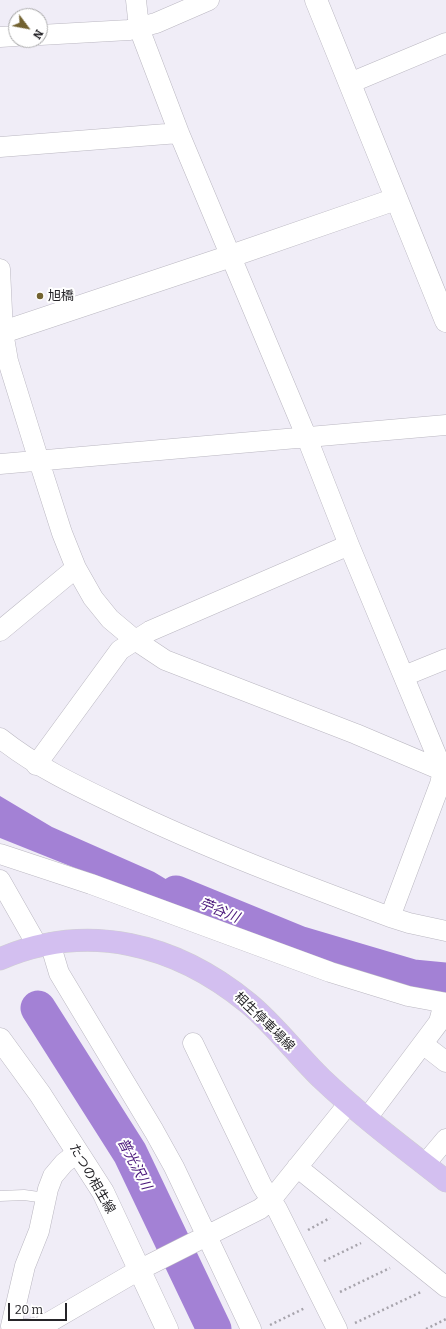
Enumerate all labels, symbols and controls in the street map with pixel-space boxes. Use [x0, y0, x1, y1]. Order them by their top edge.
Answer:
north arrow [8, 8, 48, 48]
text: N [30, 27, 46, 41]
place label: 旭橋 [48, 288, 74, 304]
marker: 旭橋 [35, 291, 45, 301]
water label: 苧谷川 [196, 895, 242, 927]
street label: 相生停車場線 [231, 989, 297, 1055]
water label: 普光沢川 [113, 1135, 155, 1193]
street label: たつの相生線 [66, 1141, 118, 1217]
scale bar [10, 1295, 69, 1321]
text: 20 m [15, 1303, 43, 1317]

